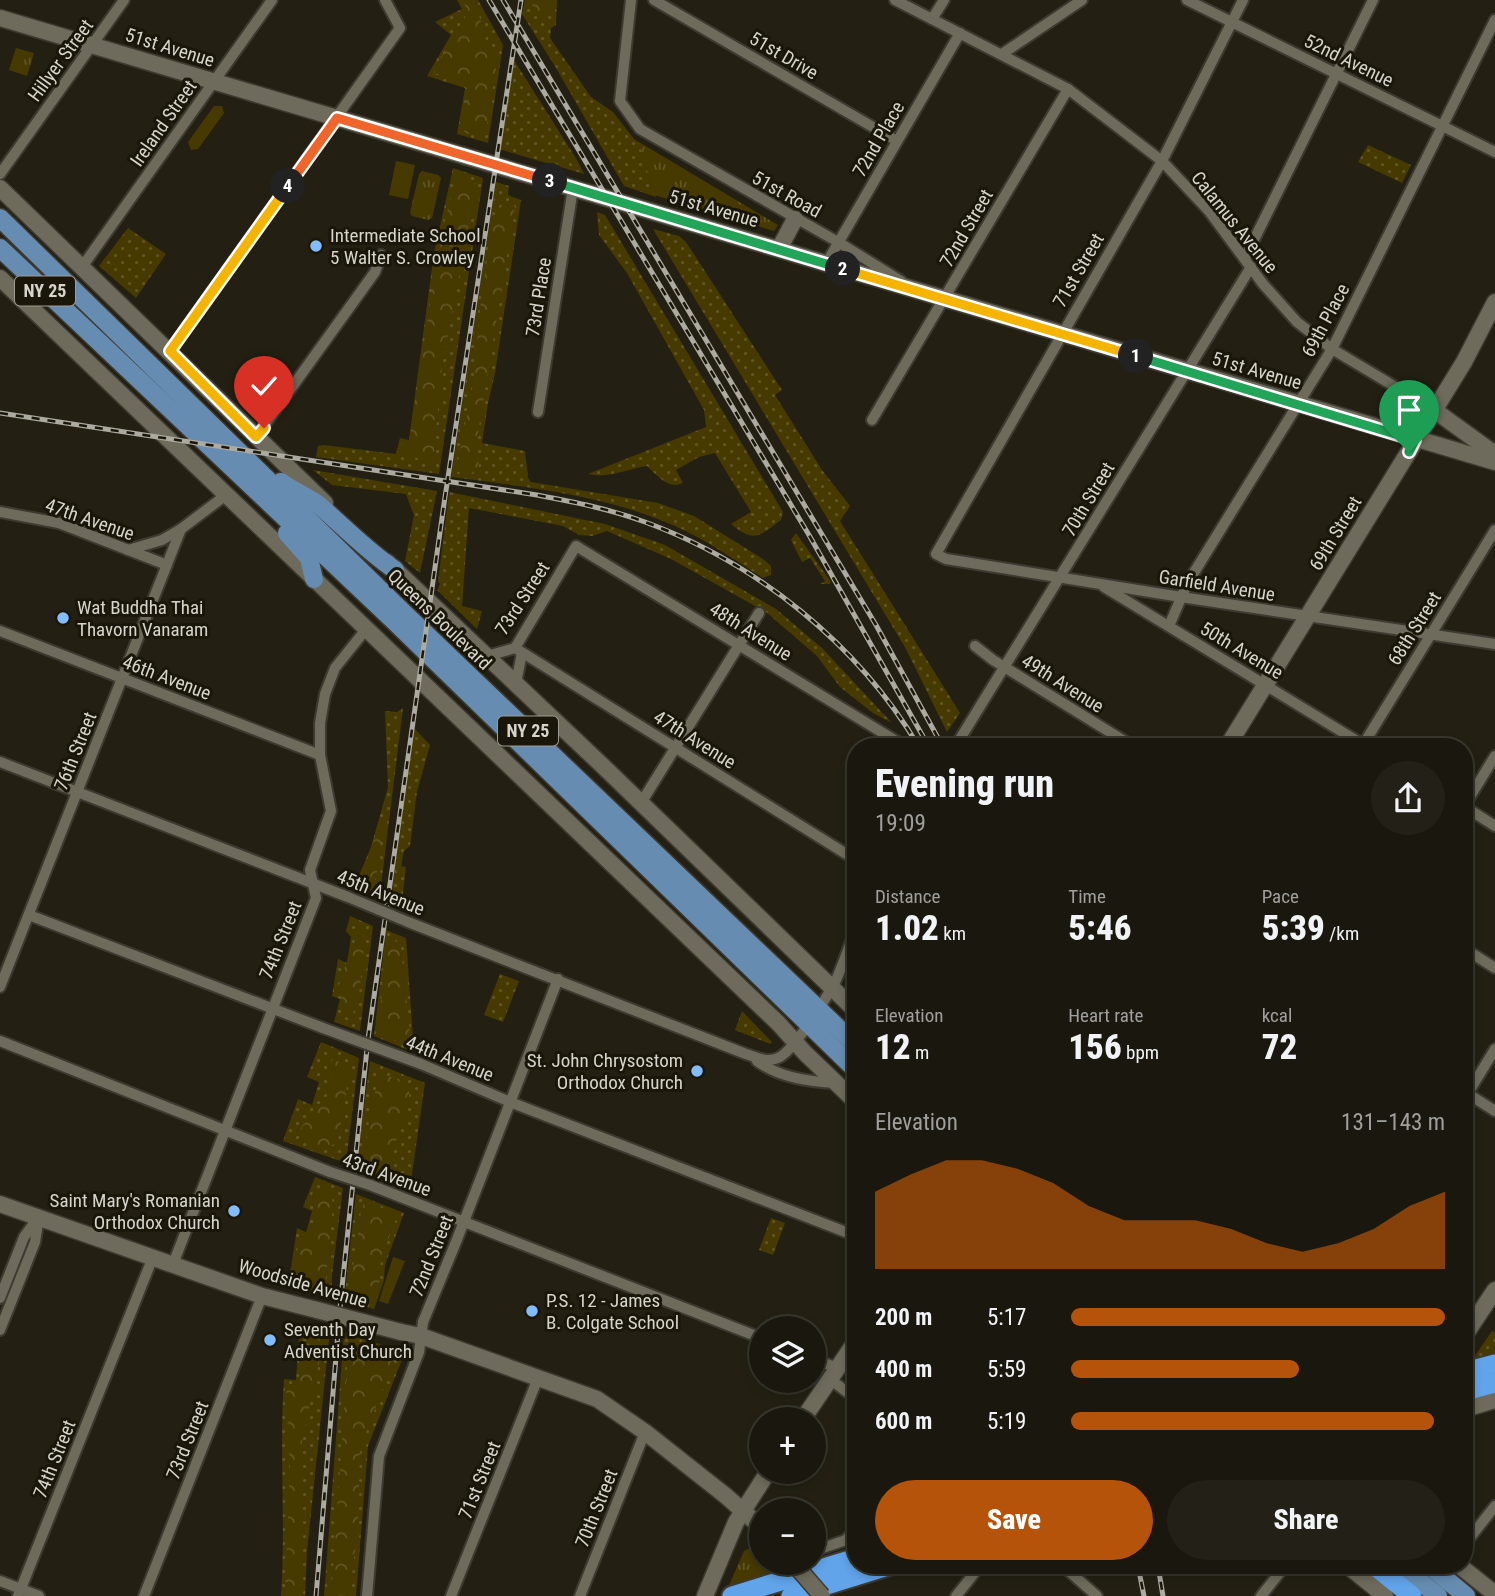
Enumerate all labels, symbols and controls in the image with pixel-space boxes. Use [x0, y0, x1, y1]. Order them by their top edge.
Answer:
street label: Hillyer Street [23, 15, 98, 106]
street label: 51st Avenue [122, 23, 217, 72]
street label: 51st Drive [745, 27, 822, 84]
street label: 52nd Avenue [1300, 29, 1397, 92]
street label: Ireland Street [125, 76, 202, 171]
street label: 72nd Place [848, 97, 909, 181]
pin: 3 [532, 164, 568, 198]
street label: 51st Road [748, 166, 825, 223]
street label: Calamus Avenue [1186, 167, 1283, 278]
pin: 4 [270, 168, 306, 204]
text: 3 [545, 169, 554, 192]
text: 4 [283, 174, 292, 197]
street label: 51st Avenue [666, 185, 761, 232]
street label: 72nd Street [935, 185, 998, 271]
place label: Intermediate School 5 Walter S. Crowley [330, 224, 481, 269]
street label: 71st Street [1048, 229, 1109, 311]
marker: Intermediate School 5 Walter S. Crowley [308, 238, 324, 254]
pin: 2 [826, 252, 860, 286]
street label: 73rd Place [521, 256, 556, 338]
text: 2 [838, 257, 847, 280]
road number: NY 25 [15, 276, 75, 306]
street label: 69th Place [1297, 280, 1354, 361]
pin: 1 [1118, 338, 1154, 374]
text: 1 [1131, 344, 1140, 367]
street label: 51st Avenue [1209, 347, 1304, 394]
pin [234, 356, 294, 428]
icon: check [245, 367, 283, 405]
pin [1379, 380, 1439, 452]
icon: arrive [1390, 391, 1428, 429]
street label: 70th Street [1057, 458, 1120, 541]
street label: 69th Street [1304, 492, 1367, 575]
street label: 47th Avenue [42, 494, 137, 545]
street label: 73rd Street [490, 557, 555, 639]
street label: Queens Boulevard [383, 564, 496, 675]
street label: Garfield Avenue [1157, 565, 1277, 606]
street label: 68th Street [1383, 587, 1446, 669]
place label: Wat Buddha Thai Thavorn Vanaram [77, 596, 208, 641]
street label: 48th Avenue [705, 597, 796, 666]
marker: Wat Buddha Thai Thavorn Vanaram [55, 610, 71, 626]
street label: 50th Avenue [1196, 617, 1287, 684]
street label: 49th Avenue [1017, 649, 1108, 718]
street label: 46th Avenue [119, 650, 214, 705]
street label: 47th Avenue [649, 705, 740, 774]
street label: 76th Street [49, 709, 102, 794]
road number: NY 25 [498, 716, 558, 746]
button: share [1371, 761, 1445, 835]
text: Evening run [875, 762, 1054, 806]
text: 19:09 [875, 810, 926, 837]
street label: 45th Avenue [334, 864, 428, 921]
text: Distance [875, 885, 940, 908]
text: Time [1068, 885, 1106, 908]
text: Pace [1262, 885, 1299, 908]
street label: 74th Street [254, 898, 307, 983]
text: 1.02 [875, 908, 939, 949]
text: 5:46 [1068, 908, 1132, 949]
text: 5:39 [1262, 908, 1325, 949]
text: km [939, 922, 966, 945]
text: /km [1325, 922, 1359, 945]
text: Elevation [875, 1004, 943, 1027]
text: Heart rate [1068, 1004, 1143, 1027]
text: kcal [1262, 1004, 1292, 1027]
text: 12 [875, 1027, 911, 1068]
text: 156 [1068, 1027, 1122, 1068]
text: 72 [1262, 1027, 1297, 1068]
street label: 44th Avenue [403, 1030, 497, 1087]
text: m [911, 1041, 929, 1064]
text: bpm [1122, 1041, 1159, 1064]
place label: St. John Chrysostom Orthodox Church [527, 1049, 683, 1094]
marker: St. John Chrysostom Orthodox Church [689, 1063, 705, 1079]
text: Elevation [875, 1109, 958, 1136]
text: 131–143 m [1341, 1109, 1445, 1136]
street label: 43rd Avenue [339, 1148, 434, 1201]
place label: Saint Mary's Romanian Orthodox Church [50, 1189, 220, 1234]
marker: Saint Mary's Romanian Orthodox Church [226, 1203, 242, 1219]
street label: 72nd Street [405, 1212, 458, 1300]
street label: Woodside Avenue [236, 1254, 370, 1313]
place label: P.S. 12 - James B. Colgate School [546, 1289, 679, 1334]
marker: P.S. 12 - James B. Colgate School [524, 1303, 540, 1319]
text: 200 m [875, 1304, 932, 1331]
text: 5:17 [987, 1304, 1026, 1331]
map controls [749, 1316, 826, 1575]
button: layers [749, 1316, 826, 1393]
place label: Seventh Day Adventist Church [284, 1318, 412, 1363]
marker: Seventh Day Adventist Church [262, 1332, 278, 1348]
text: 400 m [875, 1356, 932, 1383]
text: 5:59 [987, 1356, 1026, 1383]
street label: 73rd Street [161, 1398, 214, 1483]
button: + [749, 1407, 826, 1484]
text: 600 m [875, 1408, 932, 1435]
text: 5:19 [987, 1408, 1026, 1435]
street label: 74th Street [28, 1417, 81, 1502]
street label: 71st Street [453, 1438, 505, 1522]
street label: 70th Street [570, 1466, 623, 1551]
button: Save [875, 1480, 1153, 1560]
button: Share [1167, 1480, 1445, 1560]
button: − [749, 1498, 826, 1575]

